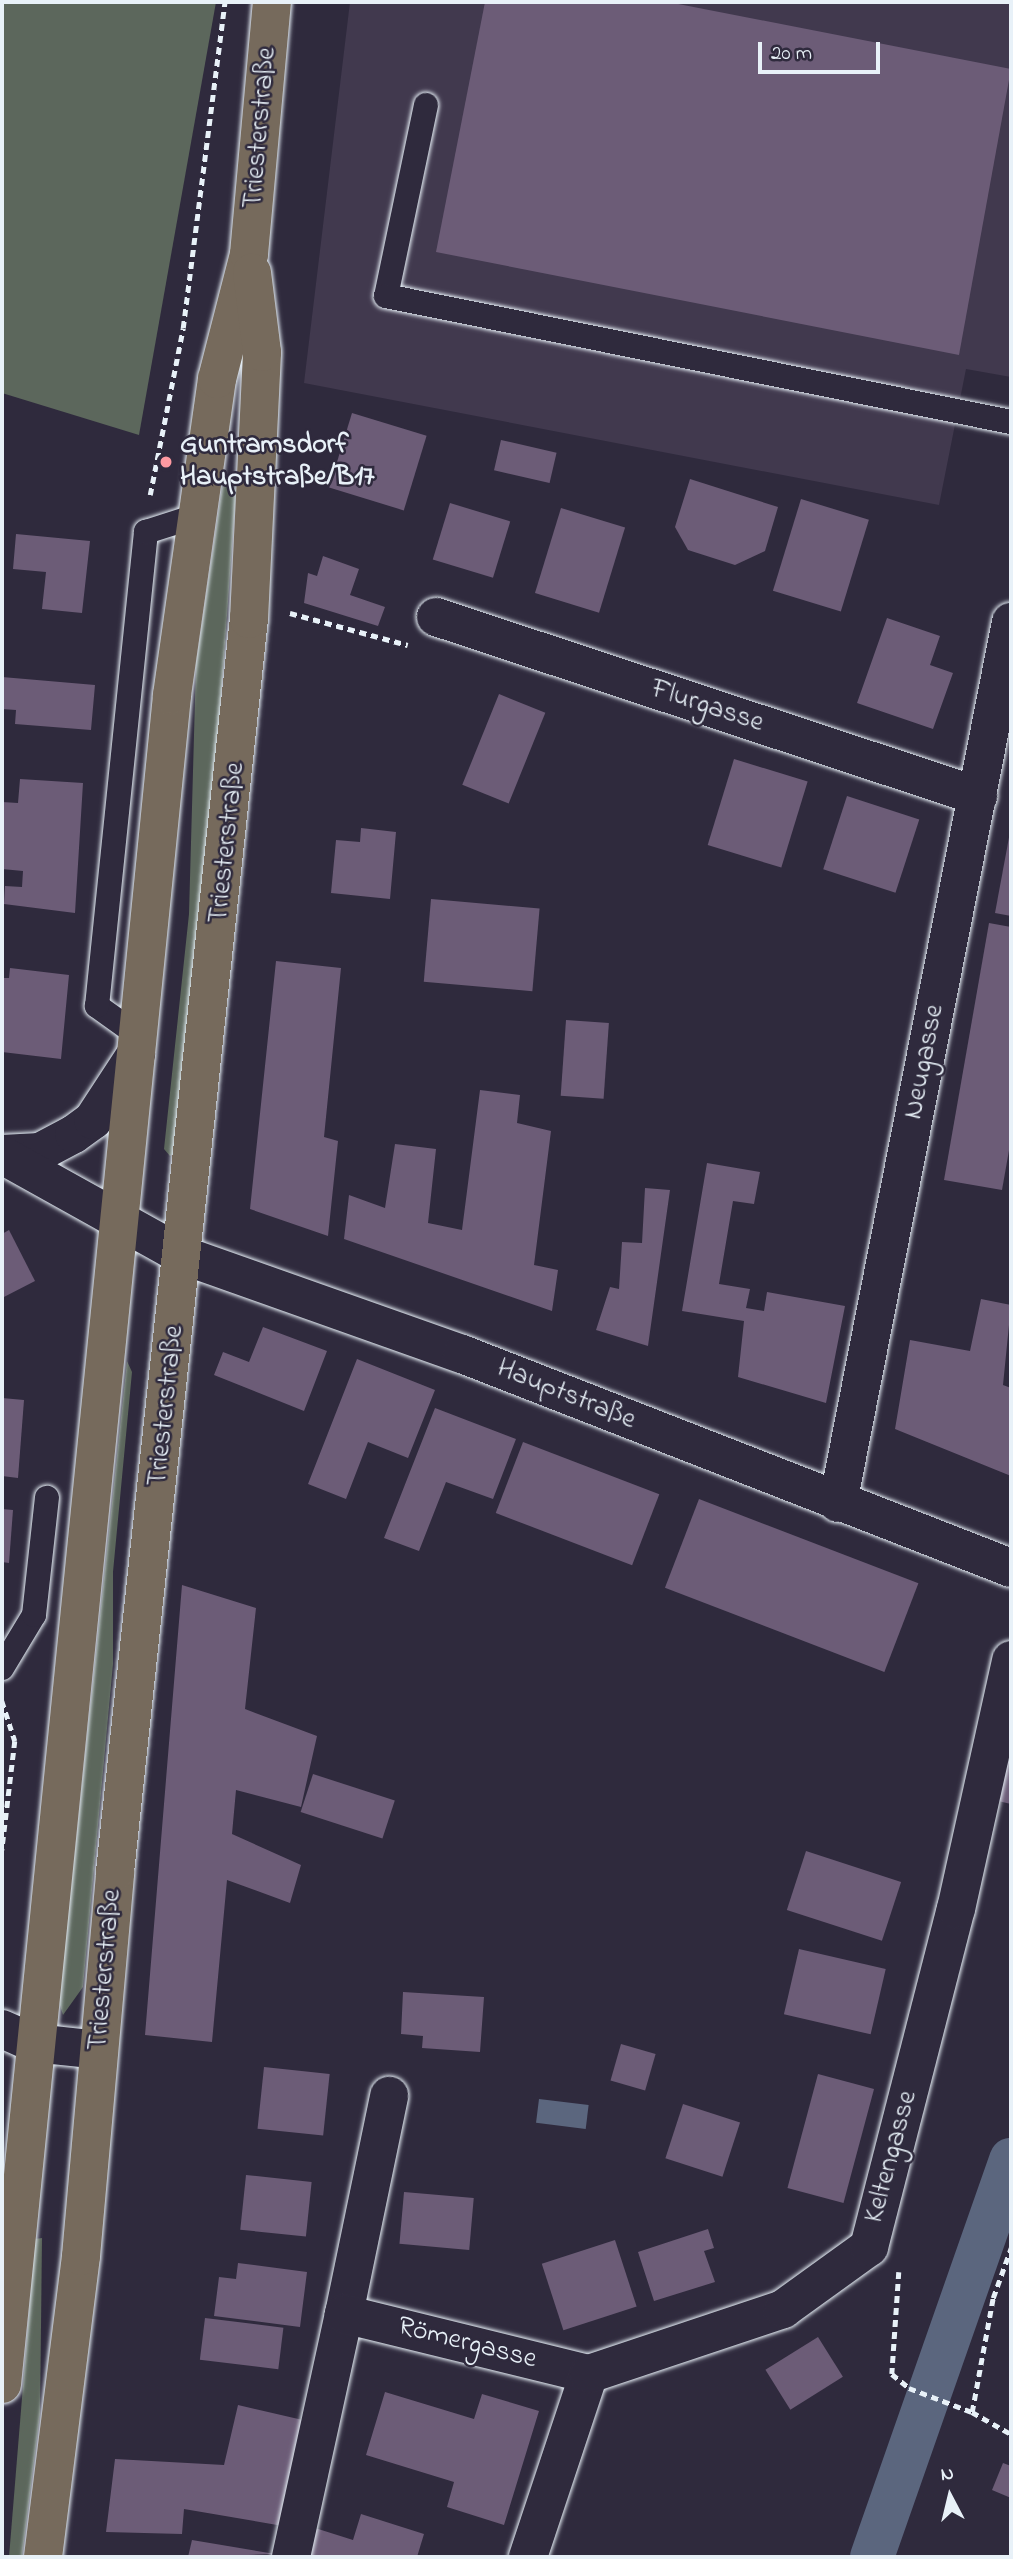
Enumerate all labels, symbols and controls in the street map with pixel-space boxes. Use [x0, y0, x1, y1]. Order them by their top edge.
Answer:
scale bar [761, 28, 884, 72]
text: 20 m [771, 39, 812, 69]
street label: Triesterstraße [237, 46, 285, 210]
place label: Guntramsdorf Hauptstraße/B17 [180, 429, 375, 495]
marker: Guntramsdorf Hauptstraße/B17 [158, 454, 174, 470]
street label: Flurgasse [647, 673, 767, 741]
street label: Triesterstraße [203, 761, 253, 925]
street label: Neugasse [897, 1002, 953, 1122]
street label: Triesterstraße [142, 1324, 192, 1488]
street label: Hauptstraße [492, 1352, 640, 1438]
street label: Triesterstraße [82, 1888, 130, 2052]
street label: Keltengasse [858, 2087, 926, 2227]
street label: Römergasse [394, 2311, 540, 2377]
text: N [939, 2460, 955, 2489]
north arrow [915, 2461, 985, 2531]

